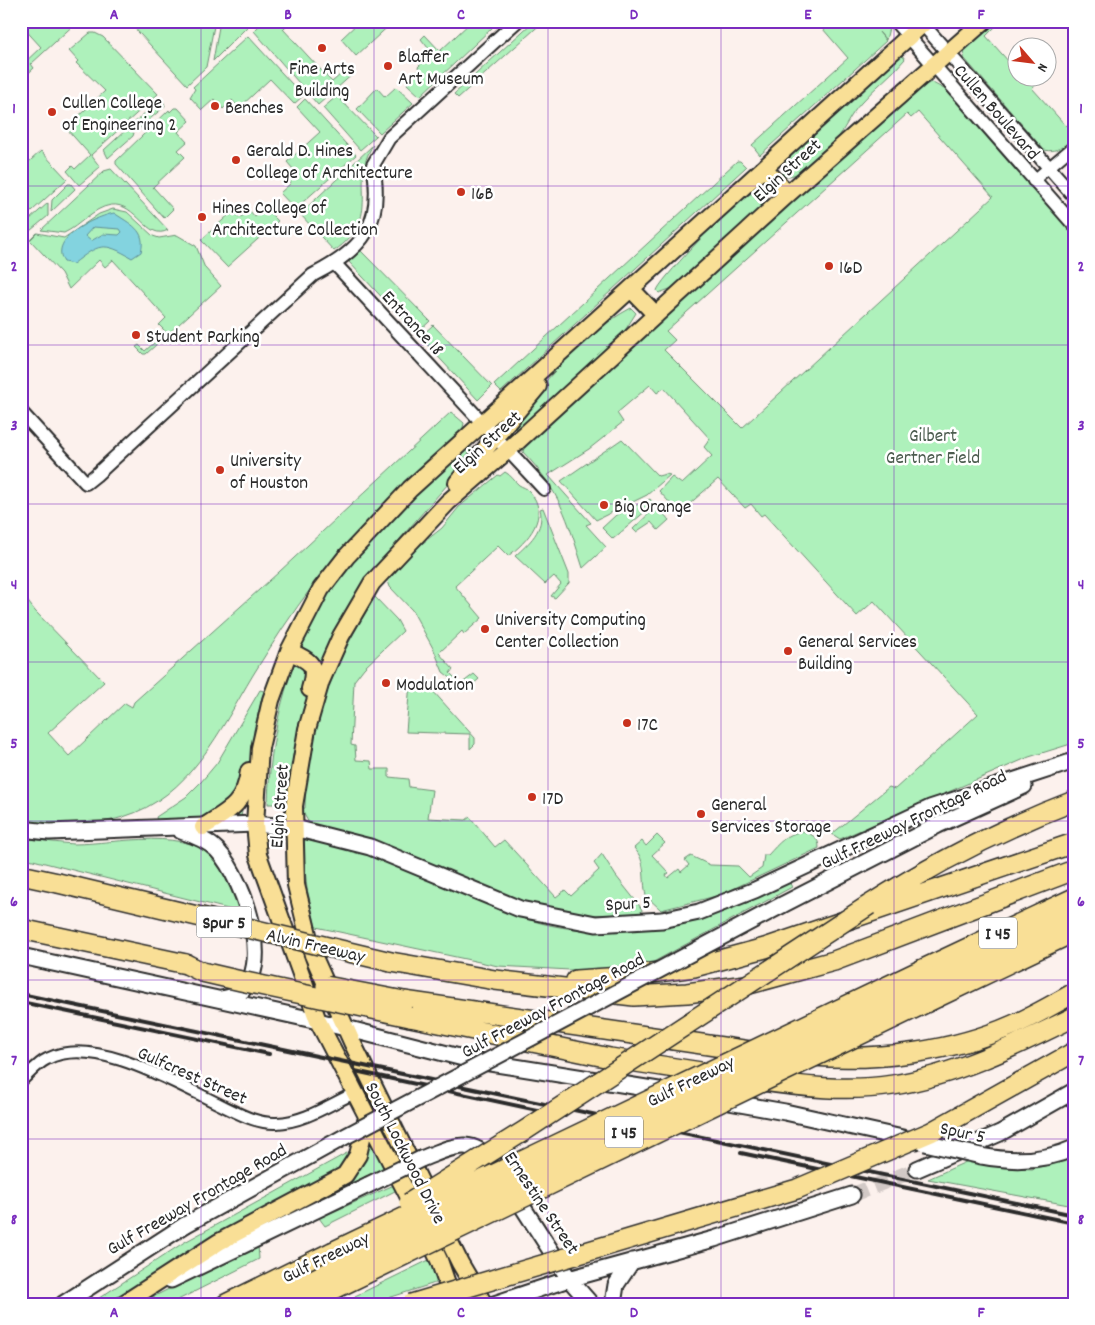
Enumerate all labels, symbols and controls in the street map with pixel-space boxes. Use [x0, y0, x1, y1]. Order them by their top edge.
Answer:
text: A [110, 4, 119, 27]
text: B [284, 4, 292, 27]
text: C [457, 4, 465, 27]
text: D [630, 4, 639, 27]
text: E [804, 4, 812, 27]
text: F [977, 4, 985, 27]
north arrow [1008, 38, 1058, 88]
marker: Fine Arts Building [316, 42, 328, 54]
place label: Blaffer Art Museum [398, 45, 484, 94]
place label: Fine Arts Building [289, 57, 355, 106]
street label: Cullen Boulevard [946, 59, 1045, 167]
text: N [1031, 59, 1052, 75]
marker: Blaffer Art Museum [382, 60, 394, 72]
place label: Cullen College of Engineering 2 [62, 91, 176, 140]
place label: Benches [225, 96, 284, 123]
text: 1 [12, 98, 16, 121]
text: 1 [1079, 98, 1083, 121]
marker: Benches [209, 100, 221, 112]
marker: Cullen College of Engineering 2 [46, 106, 58, 118]
street label: Elgin Street [748, 133, 829, 210]
place label: Gerald D. Hines College of Architecture [246, 139, 413, 188]
marker: Gerald D. Hines College of Architecture [230, 154, 242, 166]
place label: 16B [471, 182, 493, 209]
marker: 16B [455, 186, 467, 198]
place label: Hines College of Architecture Collection [212, 196, 378, 245]
marker: Hines College of Architecture Collection [196, 211, 208, 223]
text: 2 [11, 256, 18, 279]
place label: 16D [839, 256, 862, 283]
text: 2 [1078, 256, 1085, 279]
marker: 16D [823, 260, 835, 272]
street label: Entrance 18 [374, 285, 449, 363]
place label: Student Parking [146, 325, 260, 352]
marker: Student Parking [130, 329, 142, 341]
street label: Elgin Street [448, 405, 529, 482]
text: 3 [10, 415, 18, 438]
text: 3 [1077, 415, 1085, 438]
park label: Gilbert Gertner Field [886, 424, 980, 473]
place label: University of Houston [230, 449, 308, 498]
marker: University of Houston [214, 464, 226, 476]
place label: Big Orange [614, 495, 691, 522]
marker: Big Orange [598, 499, 610, 511]
text: 4 [11, 574, 17, 597]
text: 4 [1078, 574, 1084, 597]
place label: University Computing Center Collection [495, 608, 646, 657]
marker: University Computing Center Collection [479, 623, 491, 635]
place label: General Services Building [798, 630, 917, 679]
marker: General Services Building [782, 645, 794, 657]
place label: Modulation [396, 673, 474, 700]
marker: Modulation [380, 677, 392, 689]
place label: 17C [637, 713, 658, 740]
marker: 17C [621, 717, 633, 729]
text: 5 [10, 733, 18, 756]
text: 5 [1077, 733, 1085, 756]
street label: Elgin Street [265, 763, 298, 849]
street label: Gulf Freeway Frontage Road [817, 764, 1012, 878]
place label: 17D [542, 787, 563, 814]
marker: 17D [526, 791, 538, 803]
place label: General Services Storage [711, 793, 831, 842]
marker: General Services Storage [695, 808, 707, 820]
street label: Spur 5 [605, 890, 652, 921]
text: 6 [10, 891, 18, 914]
text: 6 [1077, 891, 1085, 914]
road number: Spur 5 [196, 906, 252, 938]
road number: I 45 [979, 918, 1017, 948]
street label: Alvin Freeway [263, 923, 368, 972]
street label: Gulf Freeway Frontage Road [457, 947, 650, 1067]
street label: Gulfcrest Street [132, 1041, 251, 1113]
text: 7 [11, 1050, 17, 1073]
street label: Gulf Freeway [643, 1050, 740, 1116]
text: 7 [1078, 1050, 1084, 1073]
street label: South Lockwood Drive [356, 1078, 451, 1229]
road number: I 45 [605, 1116, 643, 1148]
street label: Spur 5 [937, 1116, 987, 1152]
street label: Gulf Freeway Frontage Road [103, 1138, 293, 1264]
street label: Ernestine Street [496, 1147, 585, 1261]
text: 8 [11, 1209, 18, 1232]
text: 8 [1078, 1209, 1085, 1232]
street label: Gulf Freeway [278, 1226, 375, 1292]
text: A [110, 1302, 119, 1325]
text: B [284, 1302, 292, 1325]
text: C [457, 1302, 465, 1325]
text: D [630, 1302, 639, 1325]
text: E [804, 1302, 812, 1325]
text: F [977, 1302, 985, 1325]

